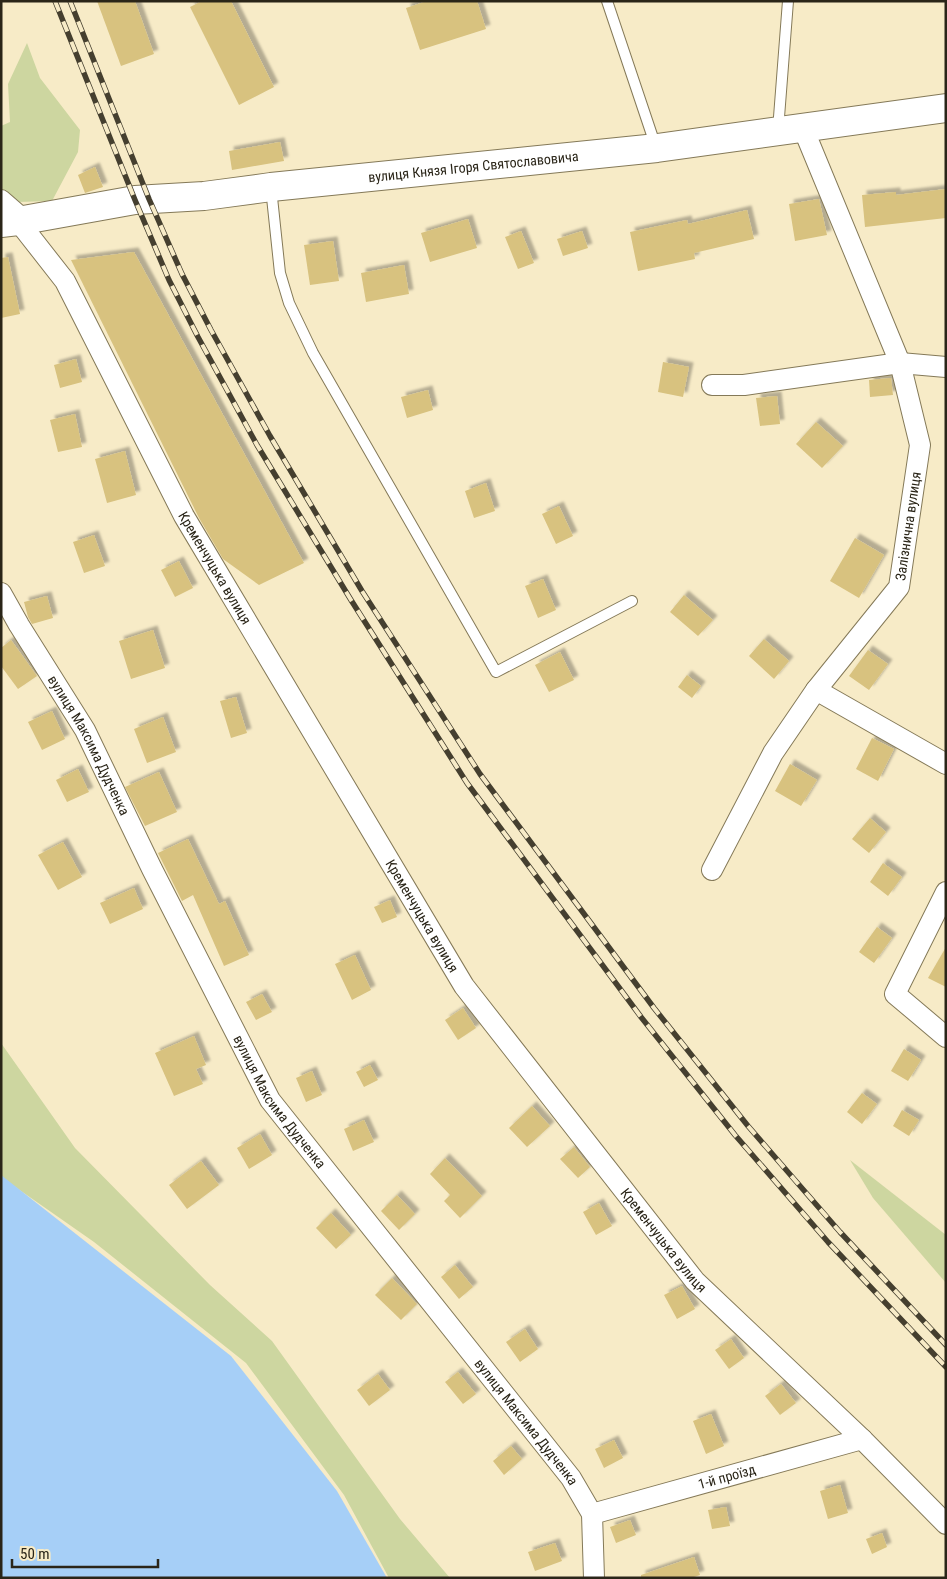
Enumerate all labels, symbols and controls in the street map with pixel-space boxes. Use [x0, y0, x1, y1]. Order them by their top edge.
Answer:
street label: вулиця Князя Ігоря Святославовича [367, 148, 579, 185]
street label: Залізнична вулиця [892, 471, 924, 582]
street label: Кременчуцька вулиця [175, 509, 255, 627]
street label: вулиця Максима Дудченка [45, 672, 133, 818]
street label: Кременчуцька вулиця [382, 857, 462, 975]
street label: вулиця Максима Дудченка [230, 1032, 329, 1171]
street label: Кременчуцька вулиця [617, 1185, 710, 1296]
street label: вулиця Максима Дудченка [471, 1356, 581, 1488]
street label: 1-й проїзд [696, 1461, 758, 1492]
scale bar [12, 1536, 159, 1568]
text: 50 m [20, 1545, 50, 1563]

